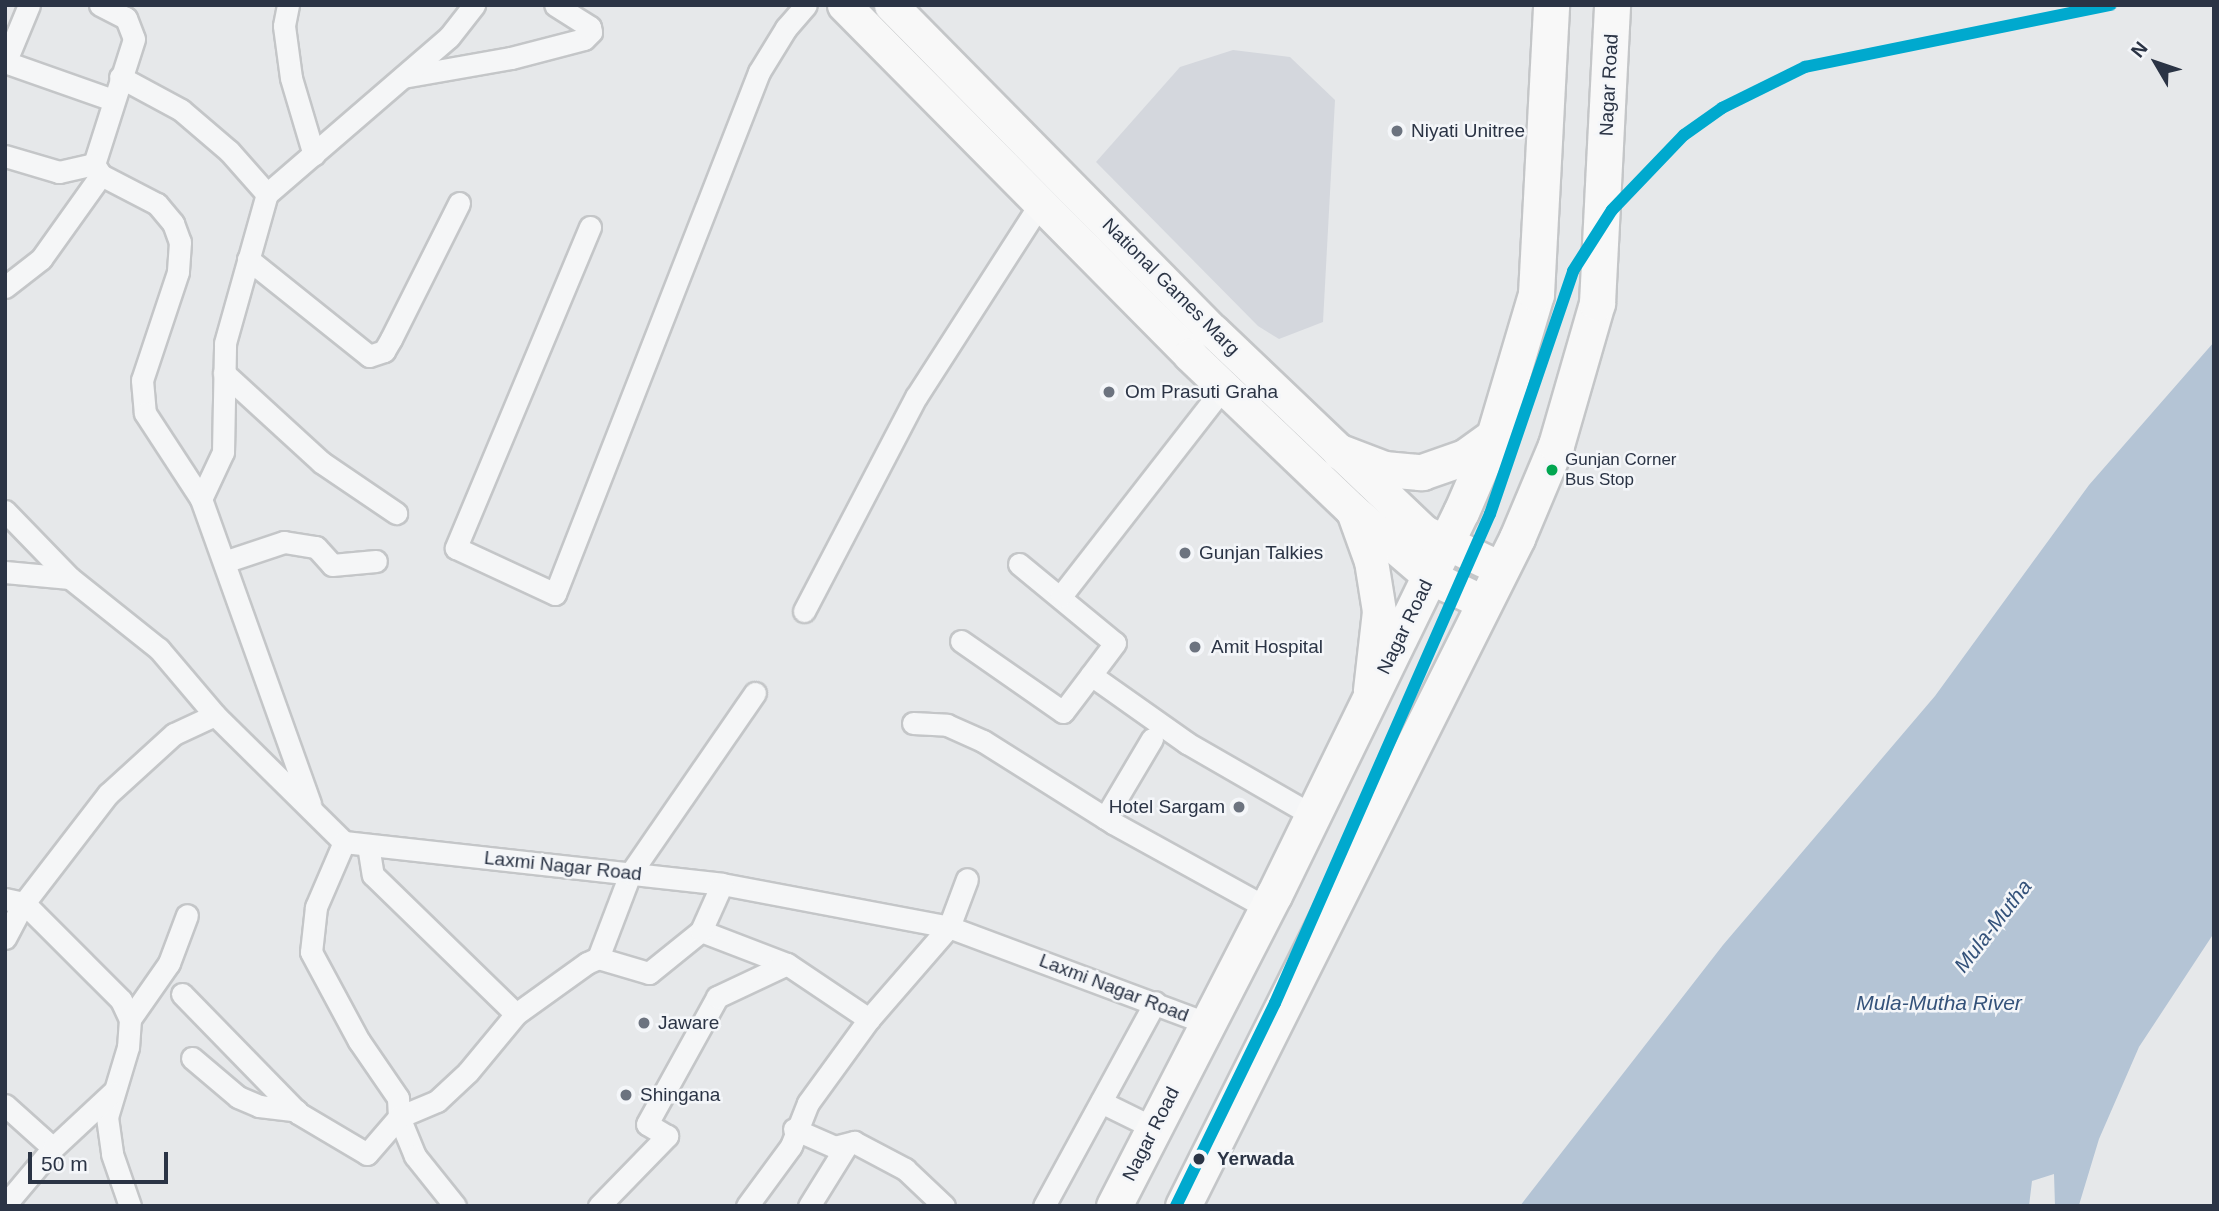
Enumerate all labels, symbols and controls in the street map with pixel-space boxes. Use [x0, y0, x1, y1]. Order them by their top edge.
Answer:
north arrow [2121, 28, 2191, 98]
street label: Nagar Road [1595, 33, 1623, 137]
text: N [2127, 38, 2152, 61]
place label: Niyati Unitree [1411, 120, 1525, 142]
marker: Niyati Unitree [1389, 123, 1405, 139]
street label: National Games Marg [1098, 214, 1244, 360]
place label: Om Prasuti Graha [1125, 381, 1278, 403]
marker: Om Prasuti Graha [1099, 382, 1119, 402]
place label: Gunjan Corner Bus Stop [1565, 450, 1677, 490]
marker: Gunjan Corner Bus Stop [1545, 463, 1559, 477]
place label: Gunjan Talkies [1199, 542, 1324, 564]
marker: Gunjan Talkies [1177, 545, 1193, 561]
street label: Nagar Road [1372, 576, 1438, 678]
place label: Amit Hospital [1211, 636, 1323, 658]
marker: Amit Hospital [1185, 637, 1205, 657]
place label: Hotel Sargam [1109, 796, 1225, 818]
marker: Hotel Sargam [1231, 799, 1247, 815]
street label: Laxmi Nagar Road [483, 846, 643, 886]
water label: Mula-Mutha [1949, 875, 2037, 977]
street label: Laxmi Nagar Road [1036, 949, 1192, 1027]
water label: Mula-Mutha River [1856, 990, 2022, 1016]
place label: Jaware [658, 1012, 719, 1034]
marker: Jaware [636, 1015, 652, 1031]
street label: Nagar Road [1118, 1083, 1184, 1185]
place label: Shingana [640, 1084, 720, 1106]
marker: Shingana [618, 1087, 634, 1103]
scale bar [32, 1138, 172, 1182]
marker: Yerwada [1187, 1147, 1211, 1171]
place label: Yerwada [1217, 1148, 1294, 1170]
text: 50 m [41, 1152, 88, 1175]

